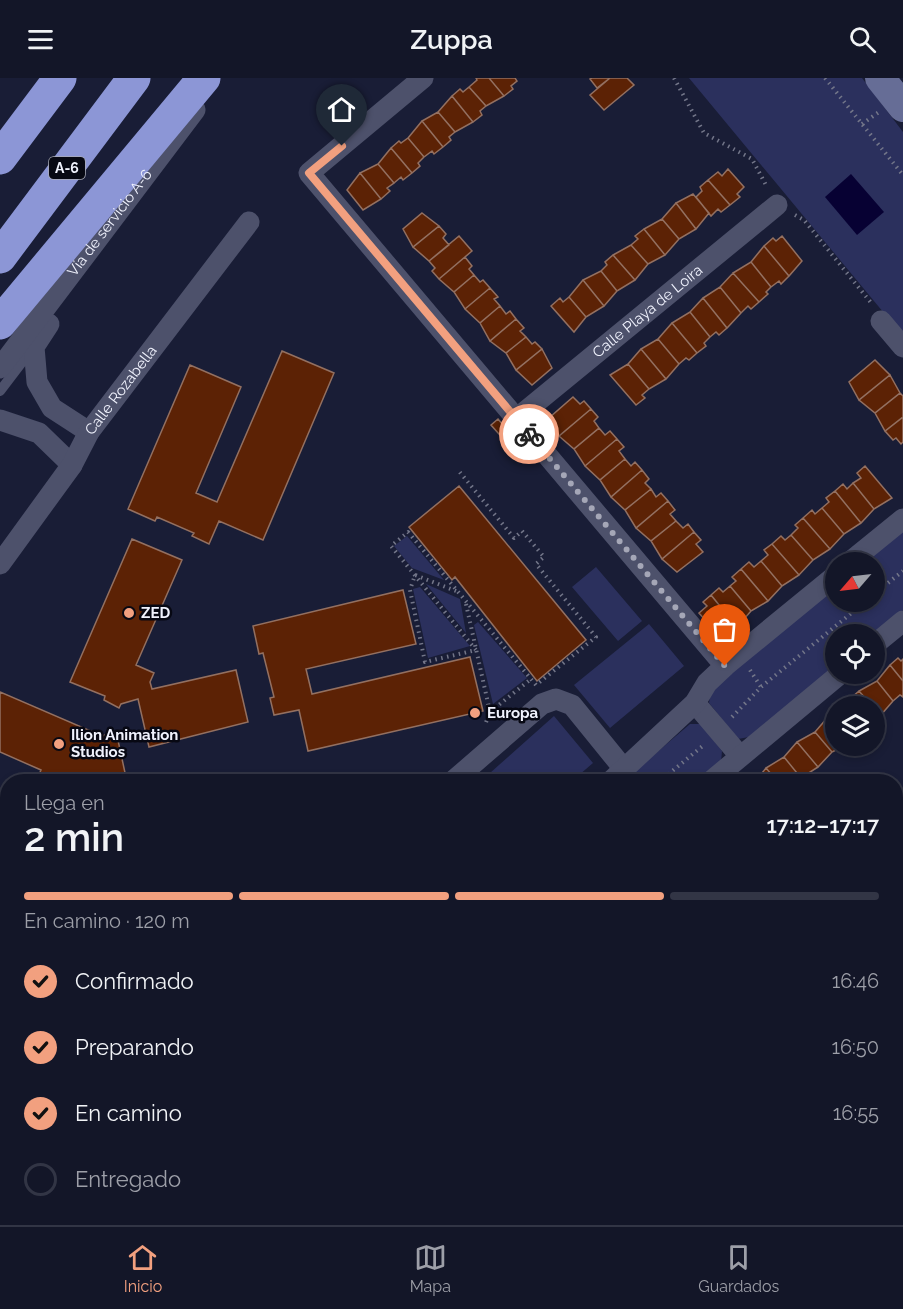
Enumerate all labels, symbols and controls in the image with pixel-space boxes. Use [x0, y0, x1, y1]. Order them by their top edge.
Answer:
icon: menu [24, 23, 57, 56]
icon: search [846, 23, 879, 56]
text: Zuppa [410, 24, 493, 55]
pin [316, 84, 367, 146]
icon: home [325, 93, 358, 126]
road number: A-6 [49, 157, 85, 179]
street label: Vía de servicio A-6 [64, 166, 156, 280]
street label: Calle Playa de Loira [589, 261, 706, 362]
street label: Calle Rozabella [81, 342, 161, 439]
courier [499, 404, 559, 464]
icon: bike [513, 418, 546, 451]
north arrow [825, 552, 885, 612]
map controls [825, 552, 885, 756]
place label: ZED [141, 604, 170, 622]
pin [699, 604, 750, 666]
marker: ZED [122, 606, 136, 620]
icon: bag [708, 613, 741, 646]
button: locate [825, 624, 885, 684]
button: layers [825, 696, 885, 756]
place label: Europa [487, 704, 539, 722]
marker: Europa [468, 706, 482, 720]
place label: Ilion Animation Studios [71, 726, 178, 761]
marker: Ilion Animation Studios [52, 737, 66, 751]
text: Llega en [24, 791, 105, 815]
text: 17:12–17:17 [766, 812, 879, 838]
text: 2 min [24, 814, 124, 860]
text: En camino · 120 m [24, 909, 190, 933]
icon: check [24, 965, 57, 998]
text: Confirmado [75, 968, 194, 994]
text: 16:46 [832, 969, 879, 993]
icon: check [24, 1031, 57, 1064]
text: Preparando [75, 1034, 194, 1060]
text: 16:50 [831, 1035, 879, 1059]
icon: check [24, 1097, 57, 1130]
text: En camino [75, 1100, 182, 1126]
text: 16:55 [833, 1101, 879, 1125]
text: Entregado [75, 1166, 181, 1192]
tab: Inicio [124, 1241, 162, 1296]
tab: Mapa [410, 1241, 451, 1296]
tab: Guardados [698, 1241, 779, 1296]

